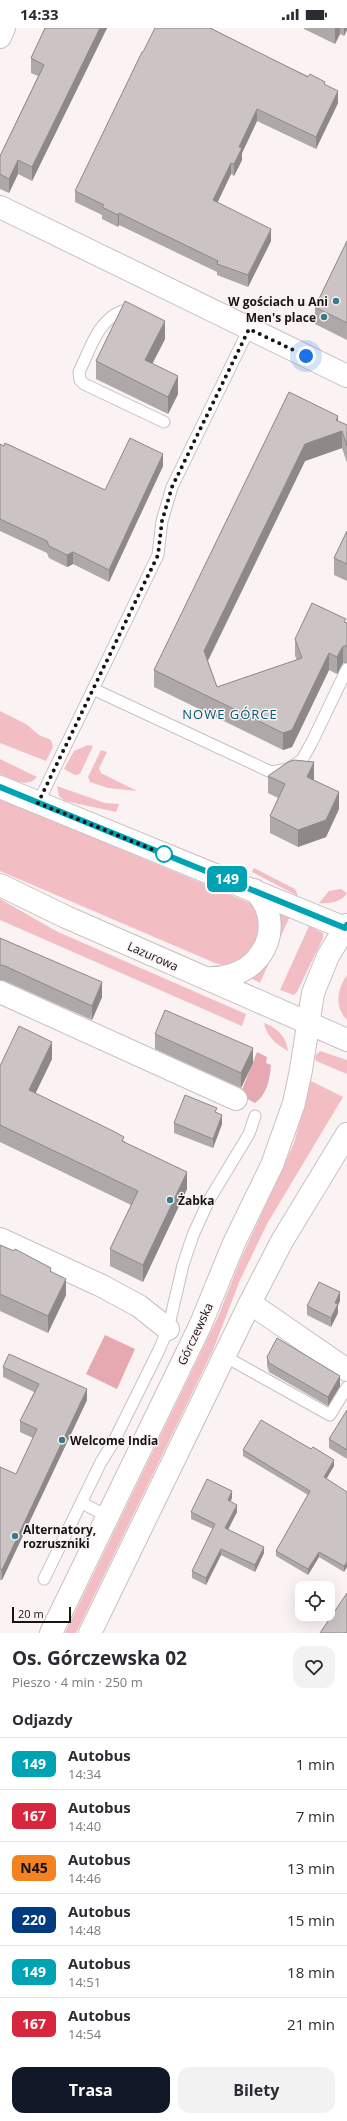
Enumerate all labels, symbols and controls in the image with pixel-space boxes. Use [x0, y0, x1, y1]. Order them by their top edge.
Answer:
text: 14:33 [20, 4, 59, 24]
place label: W gościach u Ani [228, 293, 328, 310]
marker: W gościach u Ani [331, 296, 341, 306]
place label: Men's place [246, 309, 316, 326]
marker: Men's place [319, 312, 329, 322]
your location [296, 346, 316, 366]
district label: NOWE GÓRCE [182, 705, 278, 723]
unlabelled marker [155, 845, 173, 863]
line badge: 149 [204, 866, 250, 892]
text: 149 [215, 869, 239, 888]
street label: Lazurowa [125, 937, 181, 975]
place label: Żabka [178, 1192, 214, 1209]
marker: Żabka [165, 1195, 175, 1205]
street label: Górczewska [173, 1300, 217, 1368]
place label: Welcome India [70, 1432, 158, 1449]
marker: Welcome India [57, 1435, 67, 1445]
place label: Alternatory, rozruszniki [23, 1521, 96, 1552]
marker: Alternatory, rozruszniki [10, 1531, 20, 1541]
map controls [295, 1581, 335, 1621]
button: locate [295, 1581, 335, 1621]
scale bar [12, 1605, 71, 1624]
text: 20 m [18, 1606, 44, 1621]
text: Os. Górczewska 02 [12, 1645, 187, 1671]
button: heart [293, 1646, 335, 1688]
text: Pieszo · 4 min · 250 m [12, 1673, 143, 1691]
text: Odjazdy [12, 1709, 72, 1729]
text: Autobus [68, 1745, 131, 1765]
text: 149 [22, 1754, 46, 1773]
text: 1 min [296, 1754, 335, 1774]
text: 14:34 [68, 1765, 101, 1783]
text: Autobus [68, 1797, 131, 1817]
text: 167 [22, 1806, 46, 1825]
text: 7 min [296, 1806, 335, 1826]
text: 14:40 [68, 1817, 101, 1835]
text: Autobus [68, 1849, 131, 1869]
text: N45 [20, 1858, 48, 1877]
text: 13 min [287, 1858, 335, 1878]
text: 14:46 [68, 1869, 101, 1887]
text: Autobus [68, 1901, 131, 1921]
text: 220 [22, 1910, 46, 1929]
text: 15 min [287, 1910, 335, 1930]
text: 14:48 [68, 1921, 101, 1939]
text: Autobus [68, 1953, 131, 1973]
text: 149 [22, 1962, 46, 1981]
text: 18 min [287, 1962, 335, 1982]
text: 14:51 [68, 1973, 101, 1991]
text: Autobus [68, 2005, 131, 2025]
text: 167 [22, 2014, 46, 2033]
text: 21 min [287, 2014, 335, 2034]
text: 14:54 [68, 2025, 101, 2043]
button: Trasa [12, 2067, 170, 2113]
button: Bilety [178, 2067, 335, 2113]

